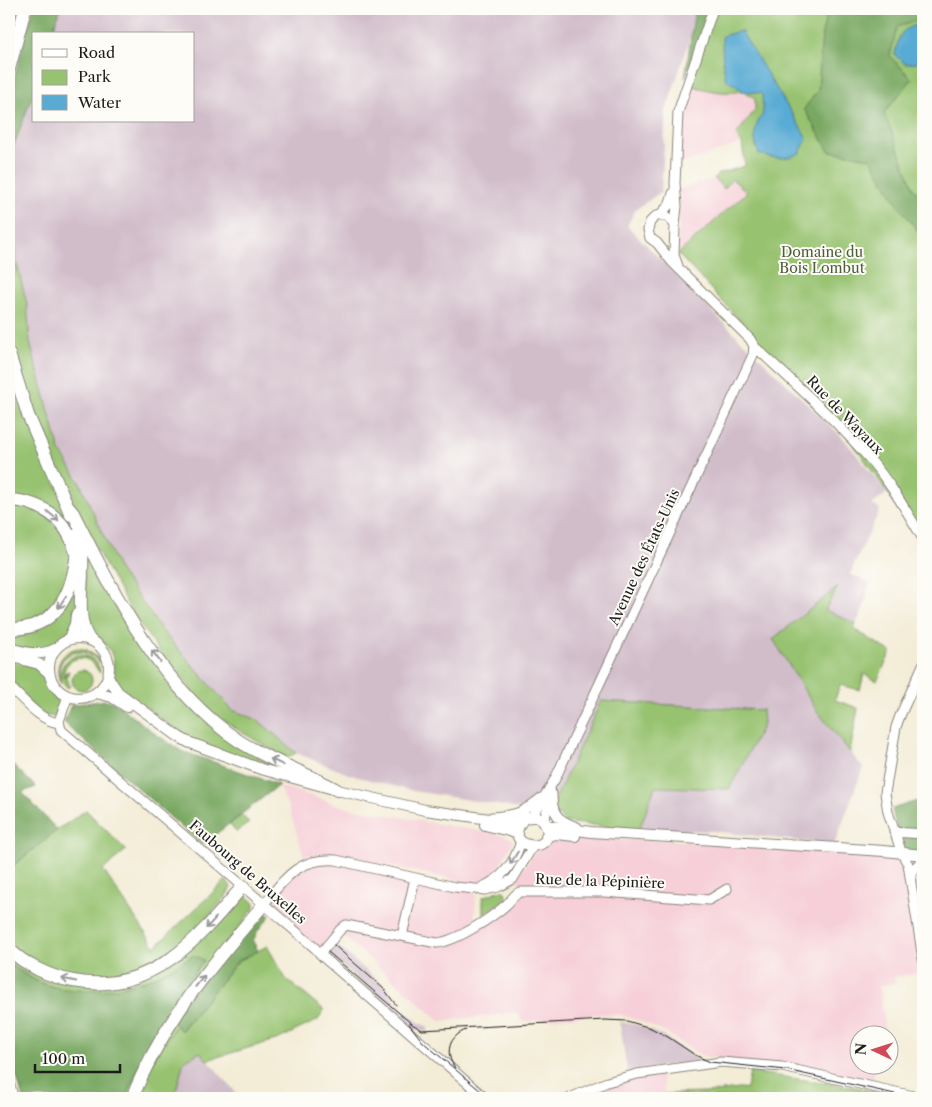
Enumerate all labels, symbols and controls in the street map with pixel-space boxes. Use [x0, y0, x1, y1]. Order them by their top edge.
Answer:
legend [32, 32, 195, 122]
text: Road [78, 43, 115, 62]
text: Park [78, 67, 112, 86]
text: Water [77, 93, 122, 112]
park label: Domaine du Bois Lombut [779, 243, 865, 277]
street label: Rue de Wayaux [803, 372, 888, 459]
street label: Avenue des États-Unis [604, 486, 684, 629]
one-way arrow [46, 510, 59, 521]
one-way arrow [57, 595, 67, 609]
one-way arrow [151, 649, 161, 663]
one-way arrow [270, 756, 285, 766]
street label: Faubourg de Bruxelles [186, 816, 310, 928]
one-way arrow [508, 851, 518, 865]
street label: Rue de la Pépinière [535, 870, 665, 892]
one-way arrow [205, 916, 217, 929]
one-way arrow [194, 974, 205, 987]
one-way arrow [61, 975, 77, 985]
north arrow [850, 1024, 900, 1074]
scale bar [35, 1042, 120, 1074]
text: N [852, 1042, 870, 1056]
text: 100 m [42, 1049, 85, 1068]

